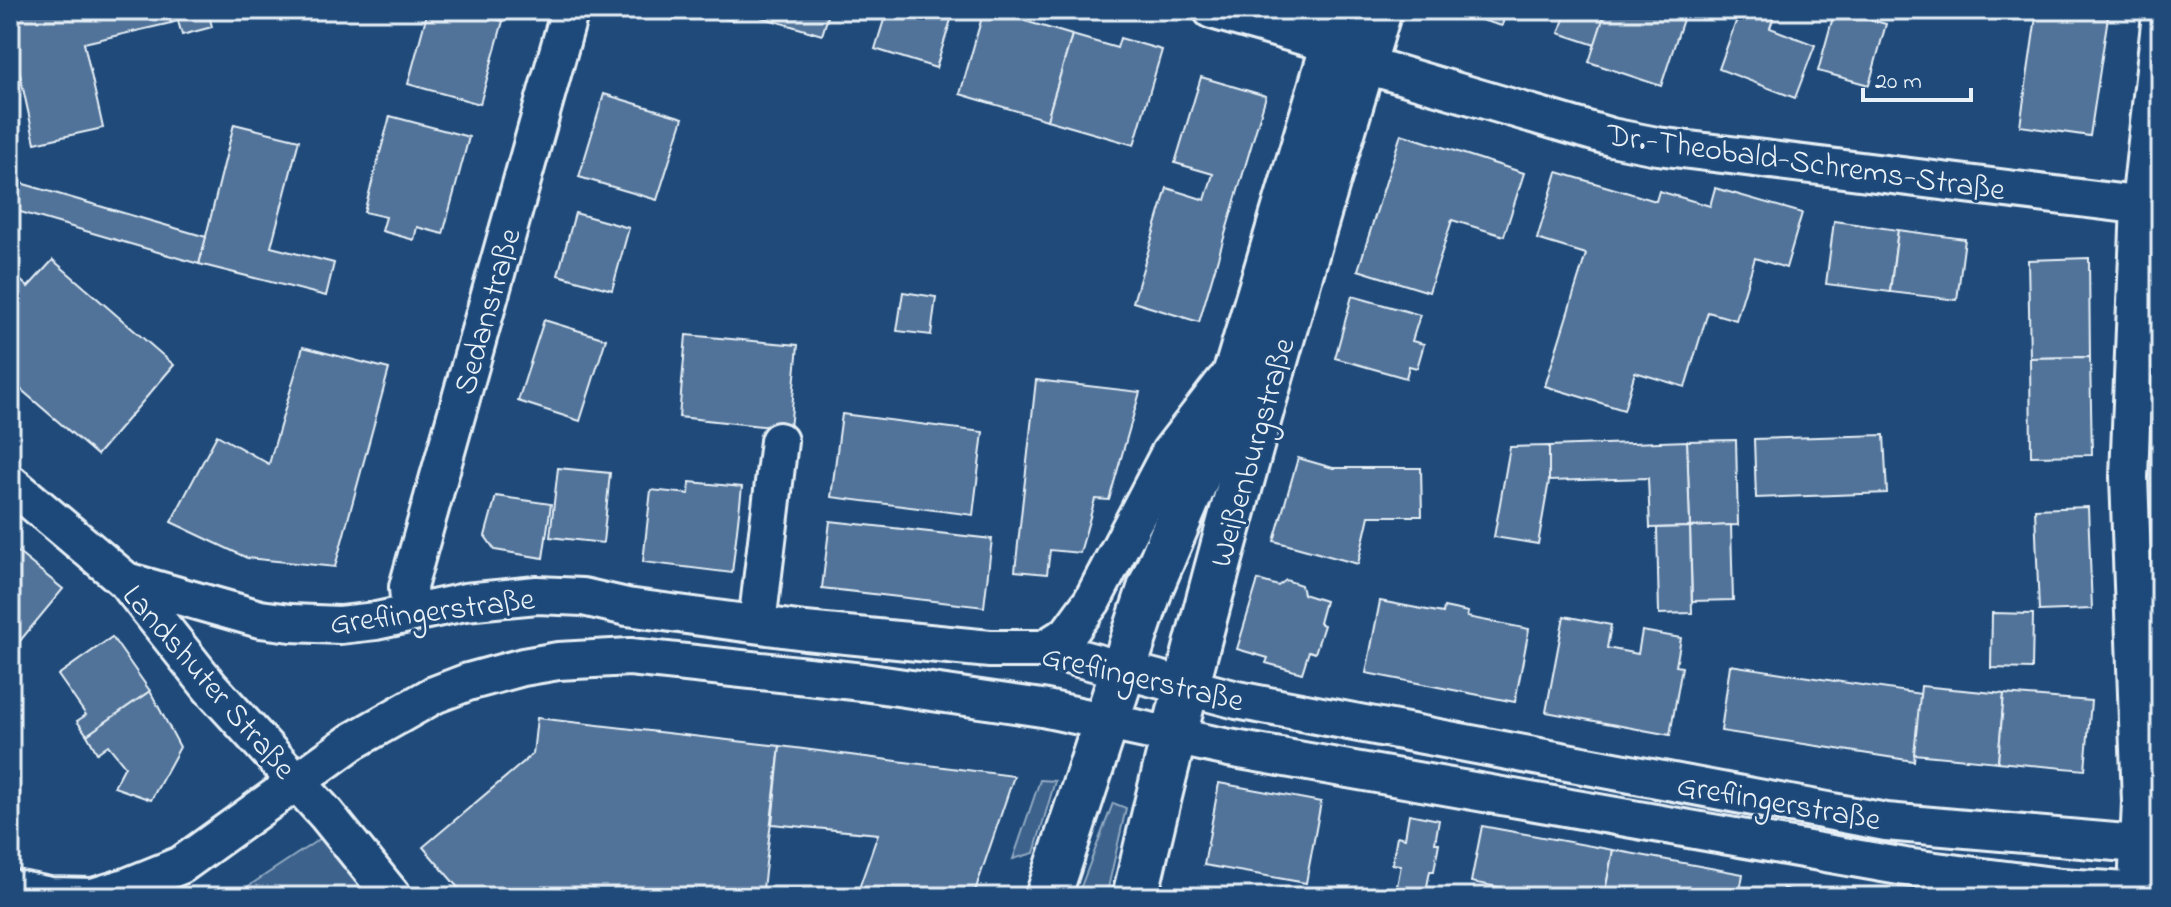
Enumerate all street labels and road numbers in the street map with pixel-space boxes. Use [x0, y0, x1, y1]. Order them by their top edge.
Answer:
street label: Dr.-Theobald-Schrems-Straße [1602, 113, 2008, 216]
street label: Sedanstraße [443, 223, 536, 401]
street label: Weißenburgstraße [1199, 332, 1310, 573]
street label: Landshuter Straße [109, 575, 306, 792]
street label: Greflingerstraße [327, 578, 538, 649]
street label: Greflingerstraße [1037, 634, 1248, 727]
street label: Greflingerstraße [1673, 763, 1885, 846]

